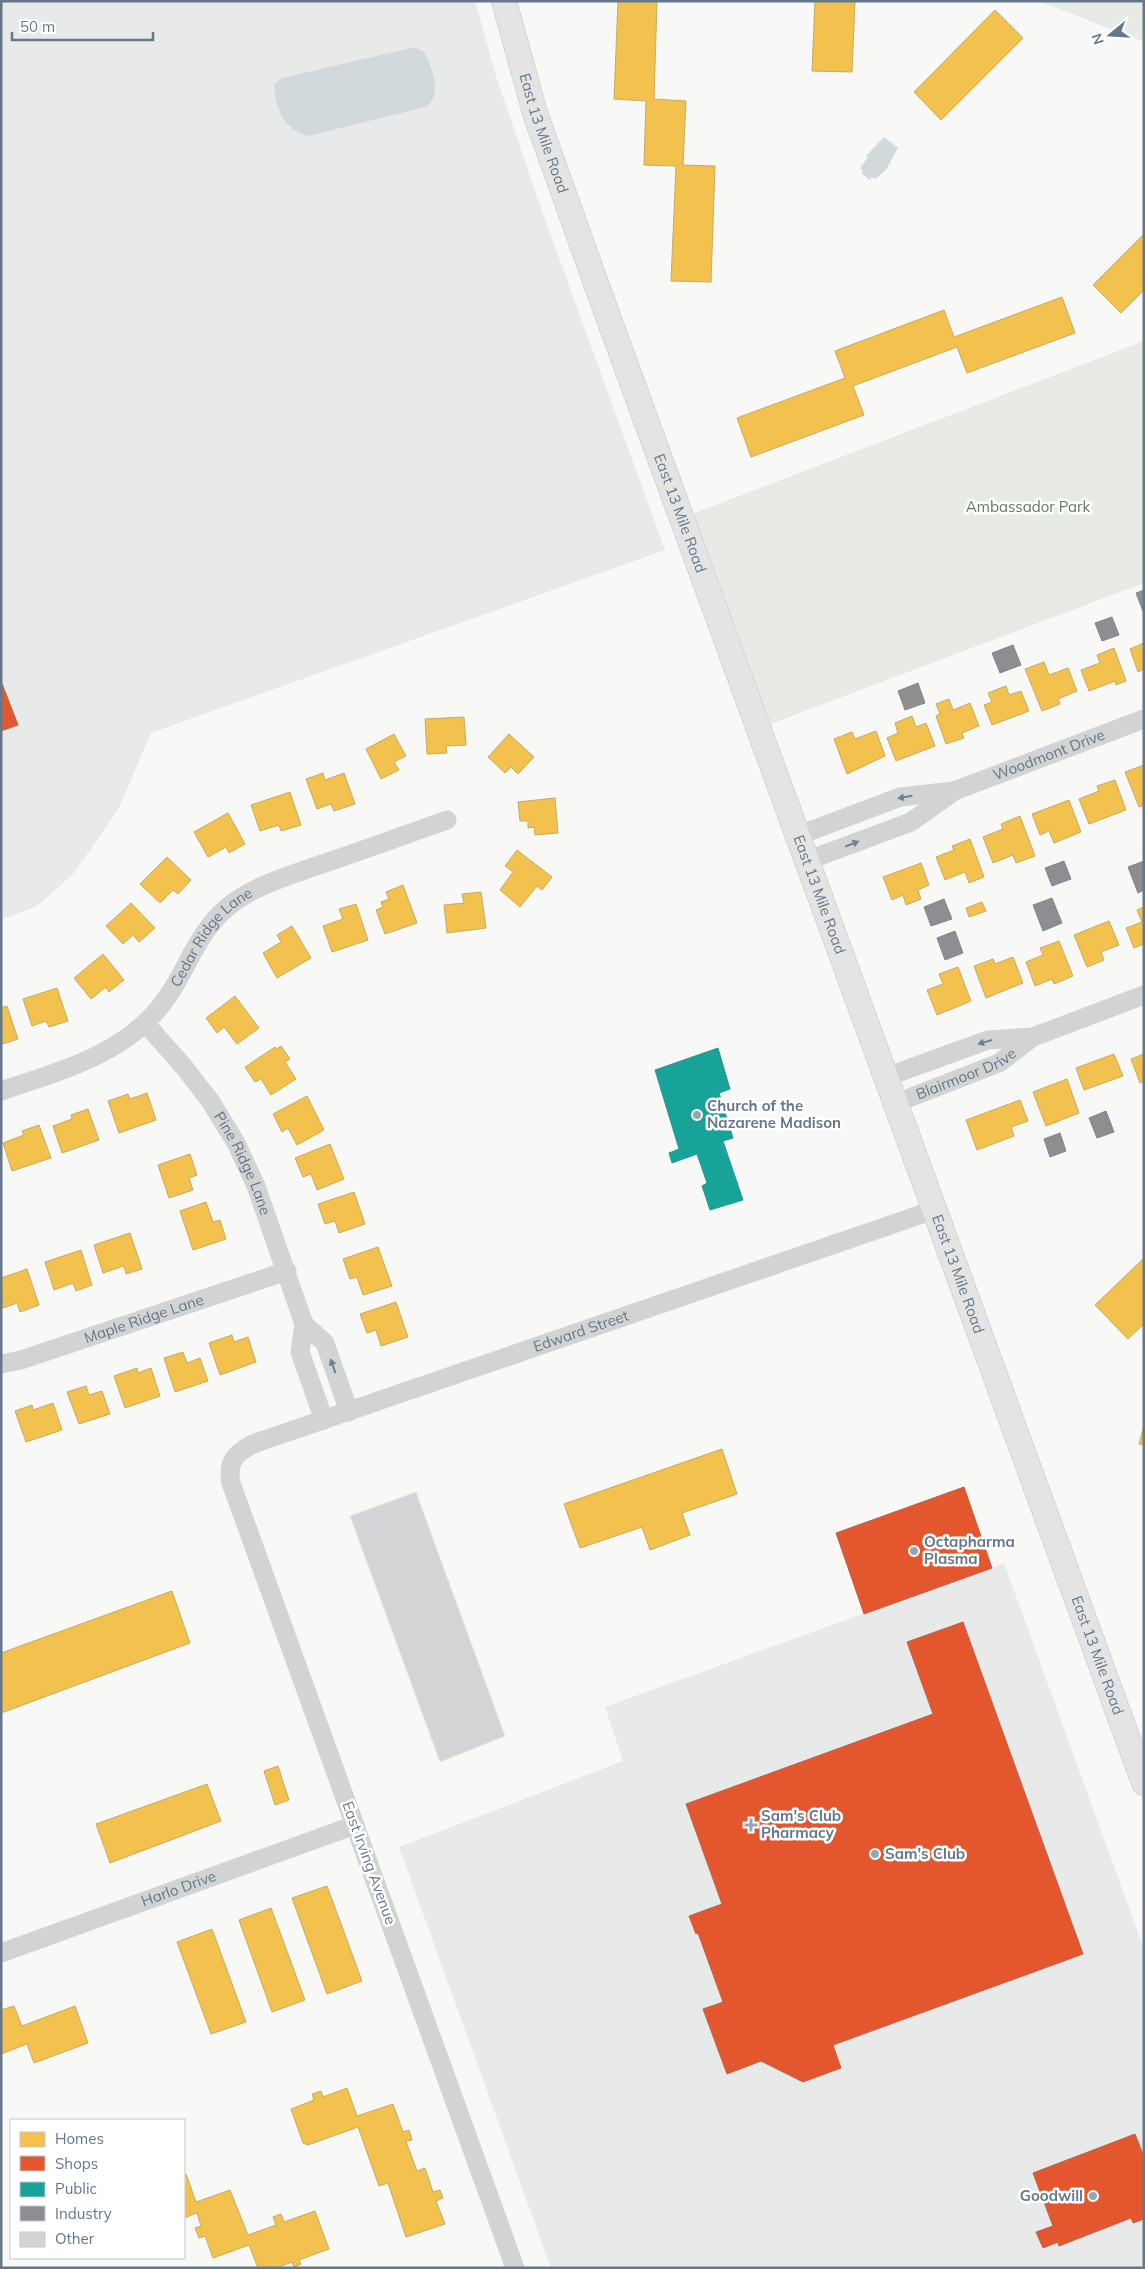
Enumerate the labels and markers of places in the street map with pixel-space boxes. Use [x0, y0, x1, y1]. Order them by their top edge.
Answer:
place label: Church of the Nazarene Madison [707, 1096, 841, 1132]
marker: Church of the Nazarene Madison [691, 1109, 703, 1121]
place label: Octapharma Plasma [924, 1532, 1015, 1568]
marker: Octapharma Plasma [908, 1545, 920, 1557]
place label: Sam's Club Pharmacy [761, 1806, 841, 1842]
marker: Sam's Club Pharmacy [745, 1819, 757, 1831]
place label: Sam's Club [885, 1844, 965, 1863]
marker: Sam's Club [869, 1848, 881, 1860]
place label: Goodwill [1020, 2186, 1083, 2205]
marker: Goodwill [1087, 2190, 1099, 2202]

